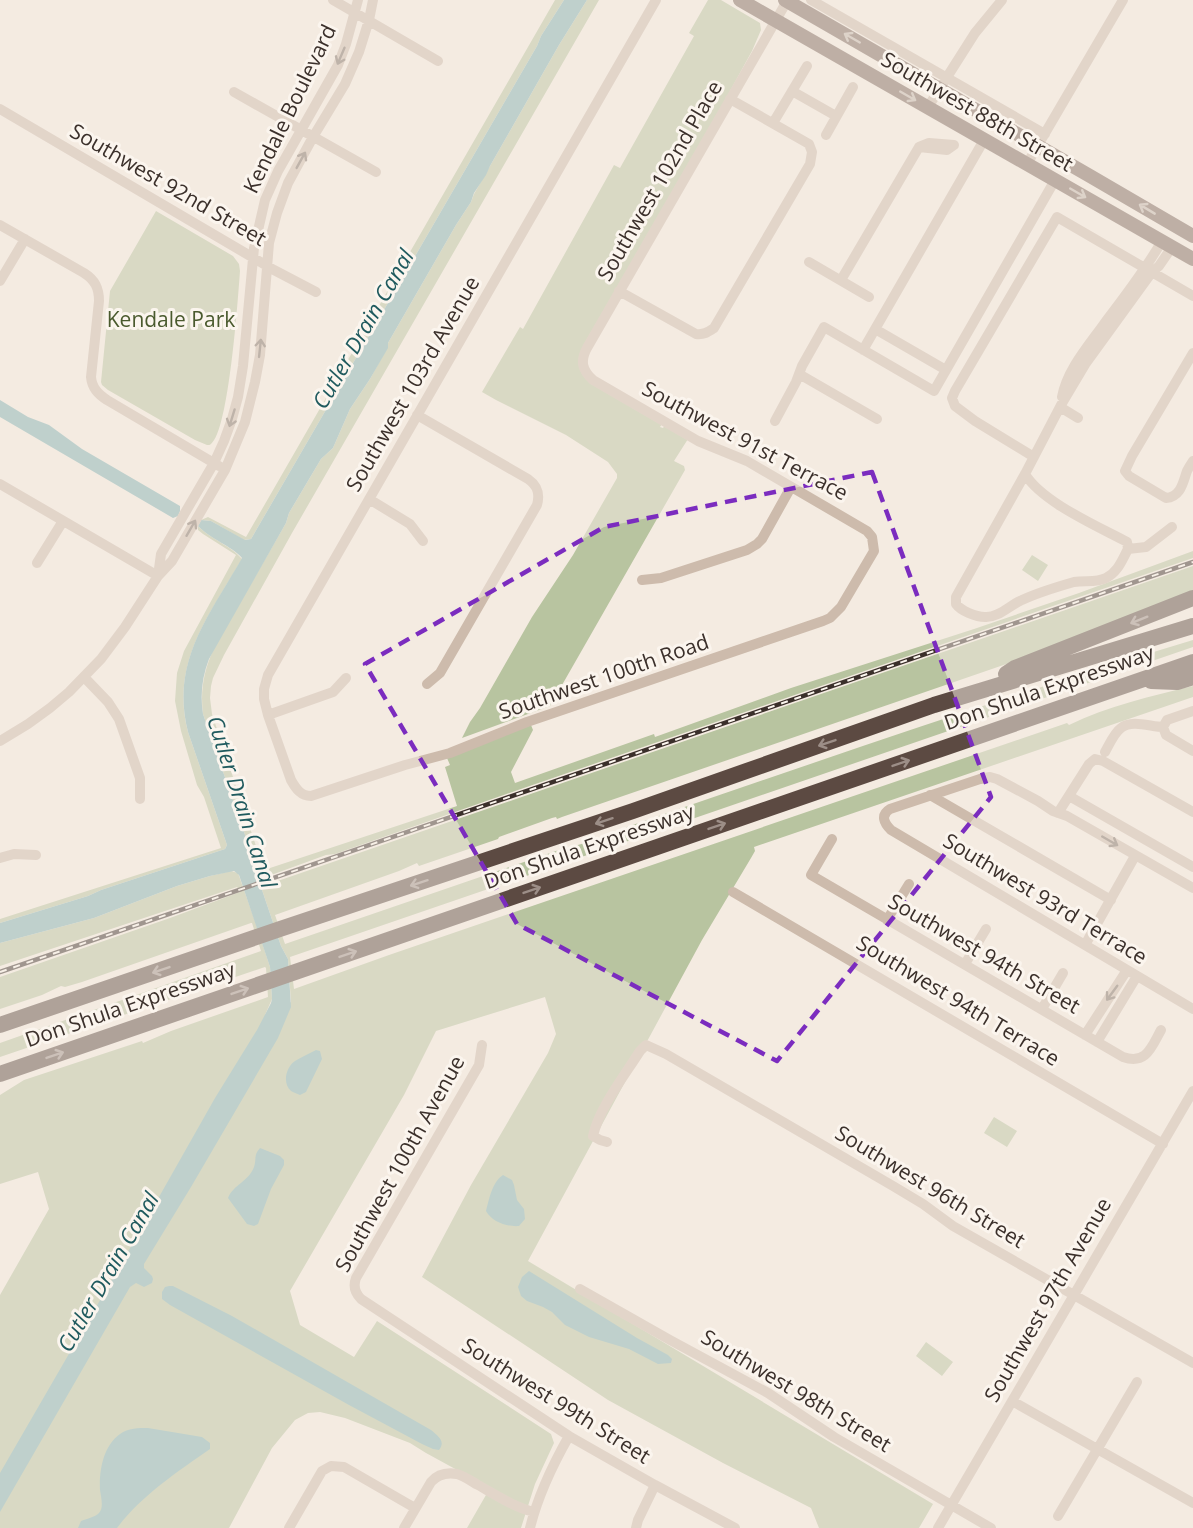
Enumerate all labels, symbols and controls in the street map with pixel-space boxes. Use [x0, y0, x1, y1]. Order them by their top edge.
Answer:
street label: Kendale Boulevard [236, 20, 342, 198]
one-way arrow [844, 32, 861, 44]
street label: Southwest 88th Street [877, 45, 1078, 177]
one-way arrow [335, 47, 346, 65]
street label: Southwest 102nd Place [590, 75, 728, 286]
one-way arrow [898, 91, 916, 102]
street label: Southwest 92nd Street [65, 116, 272, 252]
one-way arrow [296, 151, 307, 169]
one-way arrow [1069, 187, 1086, 199]
one-way arrow [1139, 202, 1156, 214]
water label: Cutler Drain Canal [304, 243, 420, 414]
street label: Southwest 103rd Avenue [339, 271, 485, 496]
park label: Kendale Park [107, 305, 235, 333]
one-way arrow [255, 338, 266, 358]
street label: Southwest 91st Terrace [638, 374, 853, 506]
one-way arrow [226, 408, 237, 427]
one-way arrow [185, 520, 197, 537]
one-way arrow [1130, 615, 1148, 626]
street label: Southwest 100th Road [495, 627, 712, 725]
street label: Don Shula Expressway [940, 638, 1158, 736]
water label: Cutler Drain Canal [201, 712, 285, 892]
one-way arrow [819, 738, 837, 749]
one-way arrow [891, 756, 910, 767]
street label: Don Shula Expressway [480, 797, 698, 895]
one-way arrow [595, 816, 614, 827]
one-way arrow [707, 820, 726, 831]
street label: Southwest 93rd Terrace [938, 826, 1153, 970]
one-way arrow [1100, 836, 1118, 847]
one-way arrow [410, 878, 429, 889]
one-way arrow [522, 884, 541, 895]
street label: Southwest 94th Street [884, 887, 1085, 1019]
street label: Southwest 94th Terrace [852, 928, 1065, 1072]
one-way arrow [338, 947, 357, 958]
street label: Don Shula Expressway [21, 955, 239, 1053]
one-way arrow [152, 966, 170, 977]
one-way arrow [230, 985, 249, 996]
one-way arrow [1105, 985, 1118, 1001]
one-way arrow [45, 1048, 64, 1059]
street label: Southwest 100th Avenue [328, 1050, 470, 1277]
street label: Southwest 96th Street [830, 1118, 1031, 1254]
water label: Cutler Drain Canal [49, 1186, 165, 1357]
street label: Southwest 97th Avenue [977, 1192, 1117, 1407]
street label: Southwest 98th Street [696, 1322, 897, 1458]
street label: Southwest 99th Street [457, 1331, 656, 1469]

